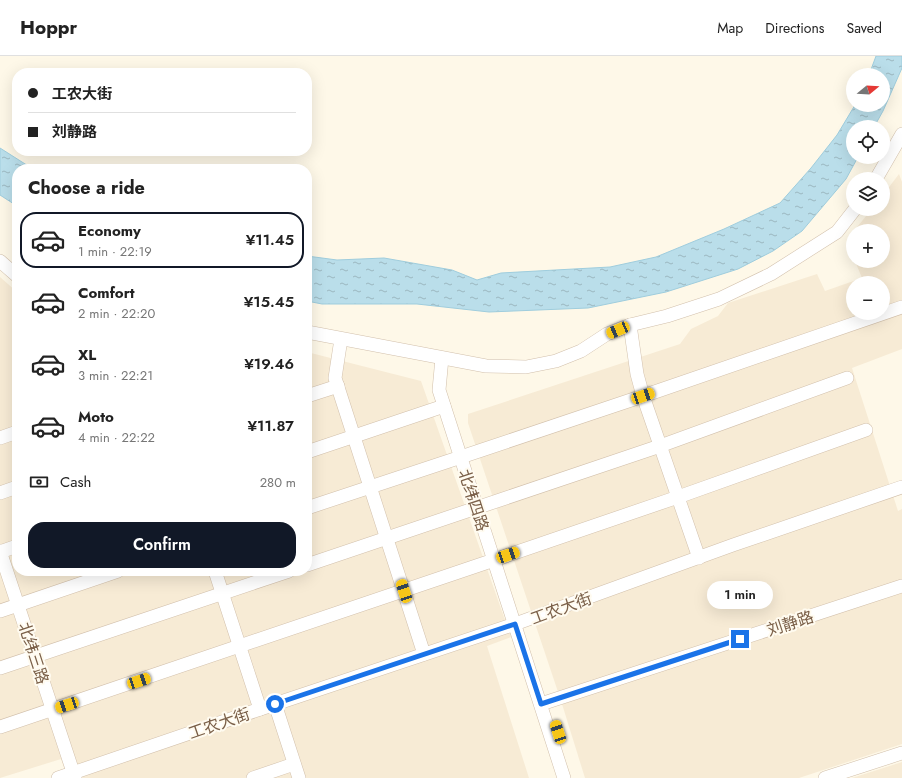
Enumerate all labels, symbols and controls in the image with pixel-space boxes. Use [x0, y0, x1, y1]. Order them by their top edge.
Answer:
text: Hoppr [20, 14, 77, 41]
text: Map [717, 18, 743, 38]
text: Directions [765, 18, 825, 38]
text: Saved [847, 18, 882, 38]
north arrow [846, 68, 890, 112]
map controls [846, 68, 890, 320]
text: 工农大街 [52, 83, 112, 105]
button: locate [846, 120, 890, 164]
text: 刘静路 [52, 121, 97, 143]
button: layers [846, 172, 890, 216]
text: Choose a ride [28, 175, 145, 201]
text: Economy [78, 220, 141, 242]
icon: car [30, 222, 66, 258]
button: + [846, 224, 890, 268]
text: ¥11.45 [246, 229, 294, 251]
text: 1 min · 22:19 [78, 242, 152, 261]
button: − [846, 276, 890, 320]
text: Comfort [78, 282, 135, 304]
icon: car [30, 284, 66, 320]
text: ¥15.45 [244, 291, 294, 313]
text: 2 min · 22:20 [78, 304, 155, 323]
car [605, 320, 631, 340]
text: XL [78, 344, 96, 366]
icon: car [30, 346, 66, 382]
text: ¥19.46 [244, 353, 294, 375]
text: 3 min · 22:21 [78, 366, 153, 385]
car [630, 386, 656, 406]
text: Moto [78, 406, 114, 428]
icon: car [30, 408, 66, 444]
text: ¥11.87 [247, 415, 294, 437]
text: 4 min · 22:22 [78, 428, 155, 447]
street label: 北纬四路 [453, 466, 494, 534]
icon: cash [28, 471, 50, 493]
text: Cash [60, 471, 91, 493]
text: 280 m [260, 473, 296, 492]
button: Confirm [28, 522, 296, 568]
car [495, 545, 521, 565]
car [395, 578, 413, 604]
callout: 1 min [707, 581, 773, 609]
text: 1 min [724, 585, 756, 604]
street label: 工农大街 [527, 587, 595, 630]
street label: 刘静路 [764, 605, 817, 642]
street label: 北纬三路 [13, 619, 54, 687]
route end [731, 630, 749, 648]
car [126, 672, 152, 690]
route start [266, 695, 284, 713]
car [54, 696, 80, 714]
street label: 工农大街 [185, 702, 253, 745]
car [549, 719, 567, 745]

